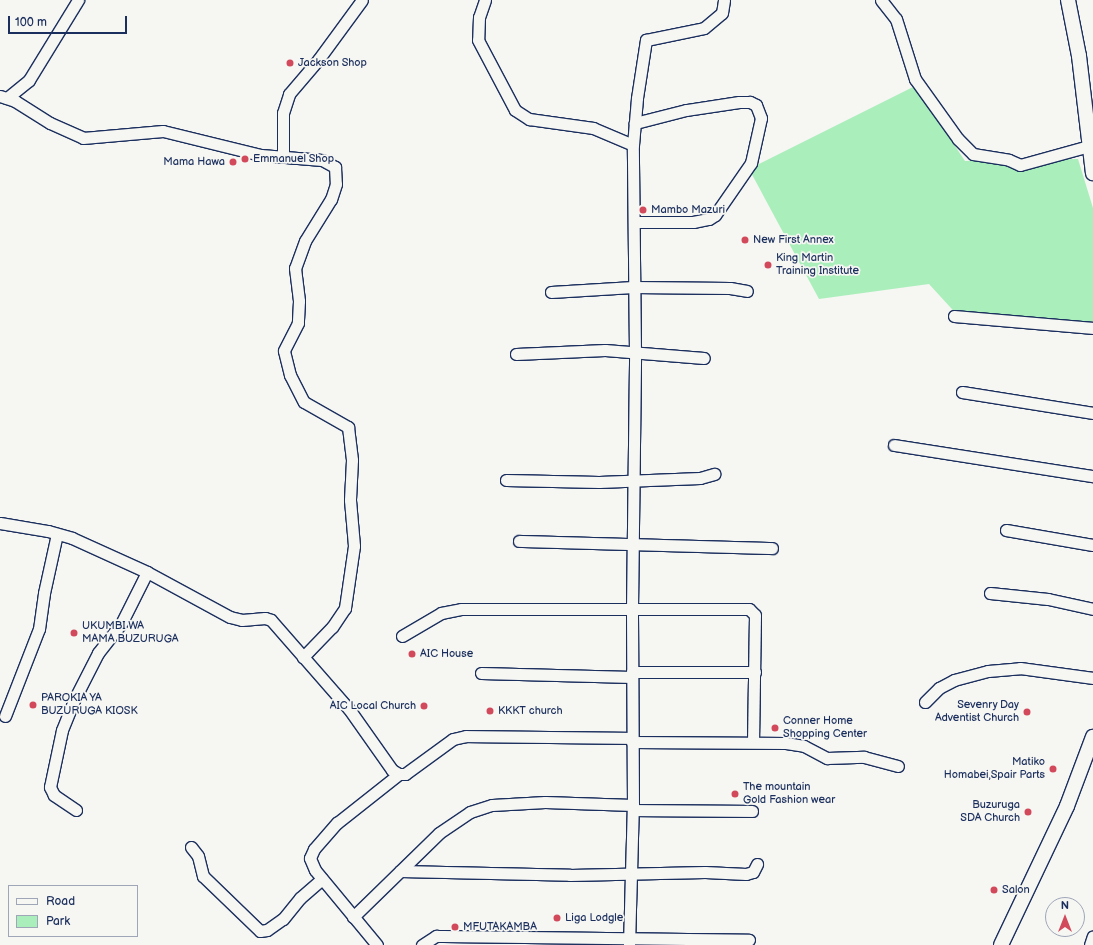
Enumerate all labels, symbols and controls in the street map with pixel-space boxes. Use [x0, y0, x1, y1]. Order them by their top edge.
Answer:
scale bar [10, 8, 129, 34]
text: 100 m [15, 15, 47, 30]
place label: Jackson Shop [298, 56, 367, 70]
marker: Jackson Shop [285, 58, 295, 68]
place label: Emmanuel Shop [253, 152, 334, 166]
marker: Emmanuel Shop [240, 154, 250, 164]
place label: Mama Hawa [163, 155, 225, 169]
marker: Mama Hawa [228, 157, 238, 167]
place label: Mambo Mazuri [651, 203, 725, 217]
marker: Mambo Mazuri [638, 205, 648, 215]
place label: New First Annex [753, 233, 834, 247]
marker: New First Annex [740, 235, 750, 245]
place label: King Martin Training Institute [776, 252, 859, 278]
marker: King Martin Training Institute [763, 260, 773, 270]
place label: UKUMBI WA MAMA BUZURUGA [82, 620, 178, 646]
marker: UKUMBI WA MAMA BUZURUGA [69, 628, 79, 638]
place label: AIC House [420, 647, 473, 661]
marker: AIC House [407, 649, 417, 659]
place label: PAROKIA YA BUZURUGA KIOSK [41, 692, 138, 718]
place label: AIC Local Church [330, 699, 416, 713]
place label: Sevenry Day Adventist Church [935, 699, 1019, 725]
marker: PAROKIA YA BUZURUGA KIOSK [28, 700, 38, 710]
marker: AIC Local Church [419, 701, 429, 711]
place label: KKKT church [498, 704, 563, 718]
marker: KKKT church [485, 706, 495, 716]
marker: Sevenry Day Adventist Church [1022, 707, 1032, 717]
place label: Conner Home Shopping Center [783, 715, 867, 741]
marker: Conner Home Shopping Center [770, 723, 780, 733]
place label: Matiko Homabei,Spair Parts [944, 756, 1045, 782]
marker: Matiko Homabei,Spair Parts [1048, 764, 1058, 774]
place label: The mountain Gold Fashion wear [743, 781, 835, 807]
marker: The mountain Gold Fashion wear [730, 789, 740, 799]
place label: Buzuruga SDA Church [960, 799, 1020, 825]
marker: Buzuruga SDA Church [1023, 807, 1033, 817]
place label: Salon [1002, 883, 1030, 897]
legend [8, 885, 138, 937]
marker: Salon [989, 885, 999, 895]
text: Road [46, 894, 75, 909]
north arrow [1045, 897, 1085, 937]
text: N [1061, 899, 1069, 912]
place label: Liga Lodgle [565, 911, 623, 925]
marker: Liga Lodgle [552, 913, 562, 923]
text: Park [46, 914, 70, 929]
place label: MFUTAKAMBA [463, 920, 537, 934]
marker: MFUTAKAMBA [450, 922, 460, 932]

